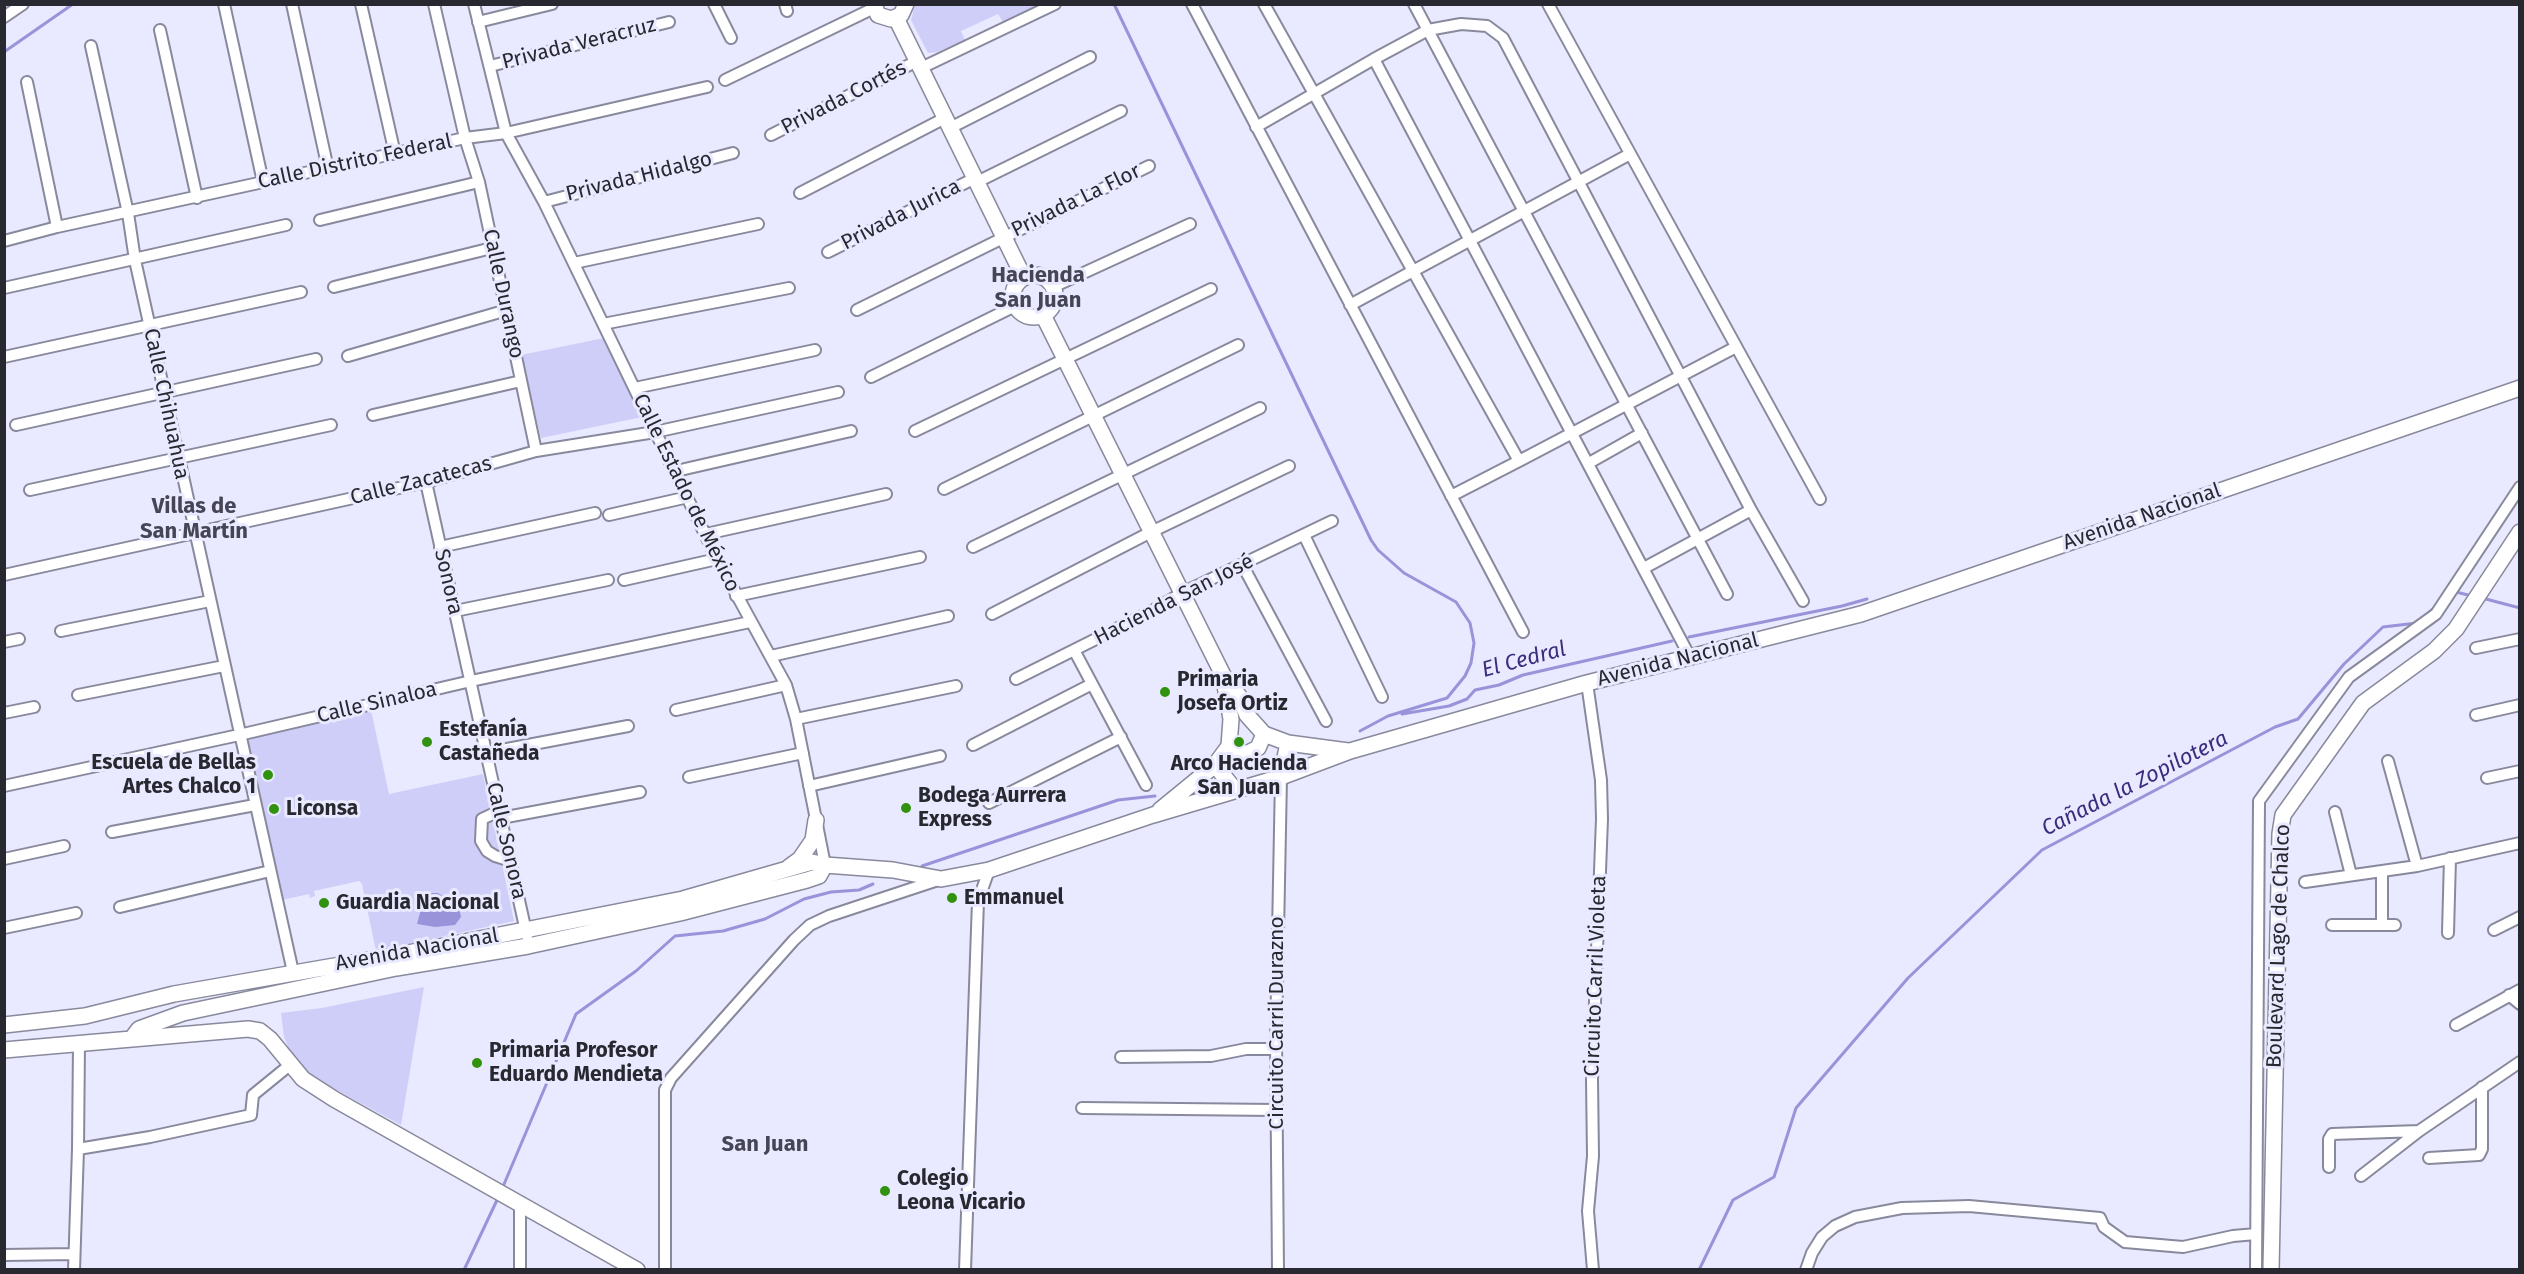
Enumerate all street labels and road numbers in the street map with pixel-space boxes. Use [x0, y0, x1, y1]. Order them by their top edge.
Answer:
street label: Privada Veracruz [499, 13, 659, 75]
street label: Privada Cortés [777, 56, 911, 140]
street label: Calle Distrito Federal [256, 129, 454, 195]
street label: Privada Hidalgo [563, 147, 715, 207]
street label: Privada La Flor [1007, 159, 1145, 243]
street label: Privada Jurica [837, 174, 965, 256]
street label: Calle Durango [477, 227, 529, 361]
street label: Calle Chihuahua [138, 326, 194, 482]
street label: Calle Estado de México [627, 390, 745, 596]
street label: Calle Zacatecas [348, 451, 494, 511]
street label: Avenida Nacional [2060, 478, 2224, 556]
street label: Sonora [428, 546, 468, 618]
street label: Hacienda San José [1090, 549, 1258, 651]
street label: Avenida Nacional [1595, 628, 1761, 692]
street label: Calle Sinaloa [315, 677, 439, 729]
street label: Calle Sonora [480, 780, 532, 902]
street label: Boulevard Lago de Chalco [2262, 824, 2296, 1068]
street label: Circuito Carril Violeta [1580, 875, 1612, 1077]
street label: Circuito Carril Durazno [1264, 916, 1290, 1130]
street label: Avenida Nacional [333, 923, 501, 977]

